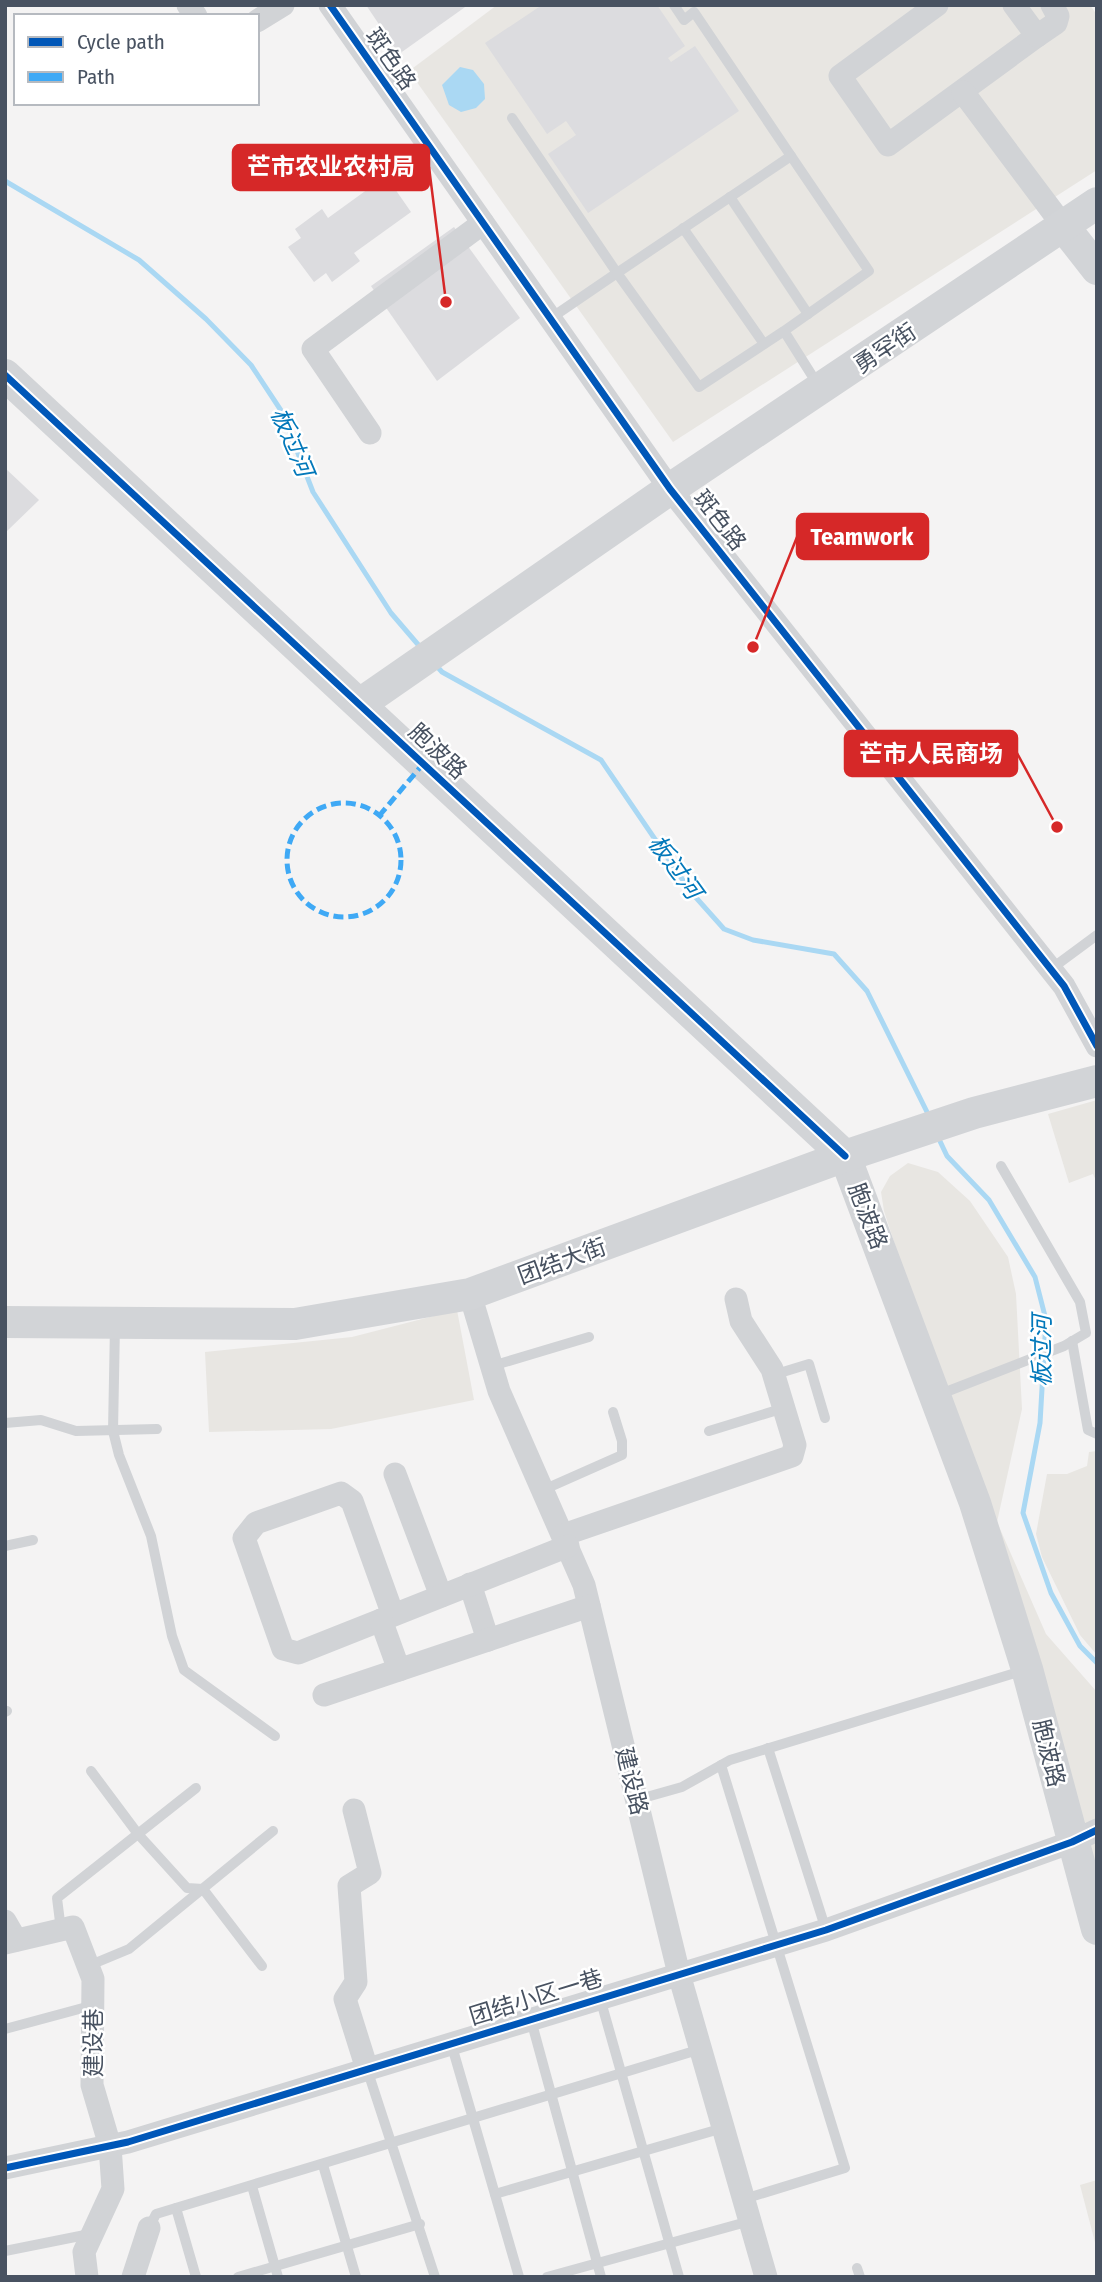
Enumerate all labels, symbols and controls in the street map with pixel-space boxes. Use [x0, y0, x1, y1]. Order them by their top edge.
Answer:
legend [14, 14, 259, 105]
street label: 斑色路 [360, 23, 422, 95]
text: Cycle path [77, 29, 165, 55]
text: Path [77, 64, 115, 90]
callout: 芒市农业农村局 [233, 145, 429, 190]
text: 芒市农业农村局 [247, 153, 415, 181]
street label: 勇罕街 [849, 317, 921, 379]
water label: 板过河 [265, 403, 321, 484]
street label: 斑色路 [688, 484, 752, 556]
callout: Teamwork [797, 514, 928, 559]
text: Teamwork [811, 523, 914, 551]
street label: 胞波路 [403, 717, 473, 785]
callout: 芒市人民商场 [845, 731, 1017, 776]
text: 芒市人民商场 [859, 740, 1003, 768]
water label: 板过河 [643, 830, 710, 908]
street label: 胞波路 [843, 1179, 893, 1253]
street label: 团结大街 [514, 1232, 610, 1290]
water label: 板过河 [1028, 1311, 1056, 1387]
street label: 胞波路 [1027, 1716, 1071, 1790]
street label: 建设路 [610, 1744, 654, 1818]
street label: 团结小区一巷 [466, 1963, 606, 2031]
street label: 建设巷 [79, 2009, 107, 2078]

